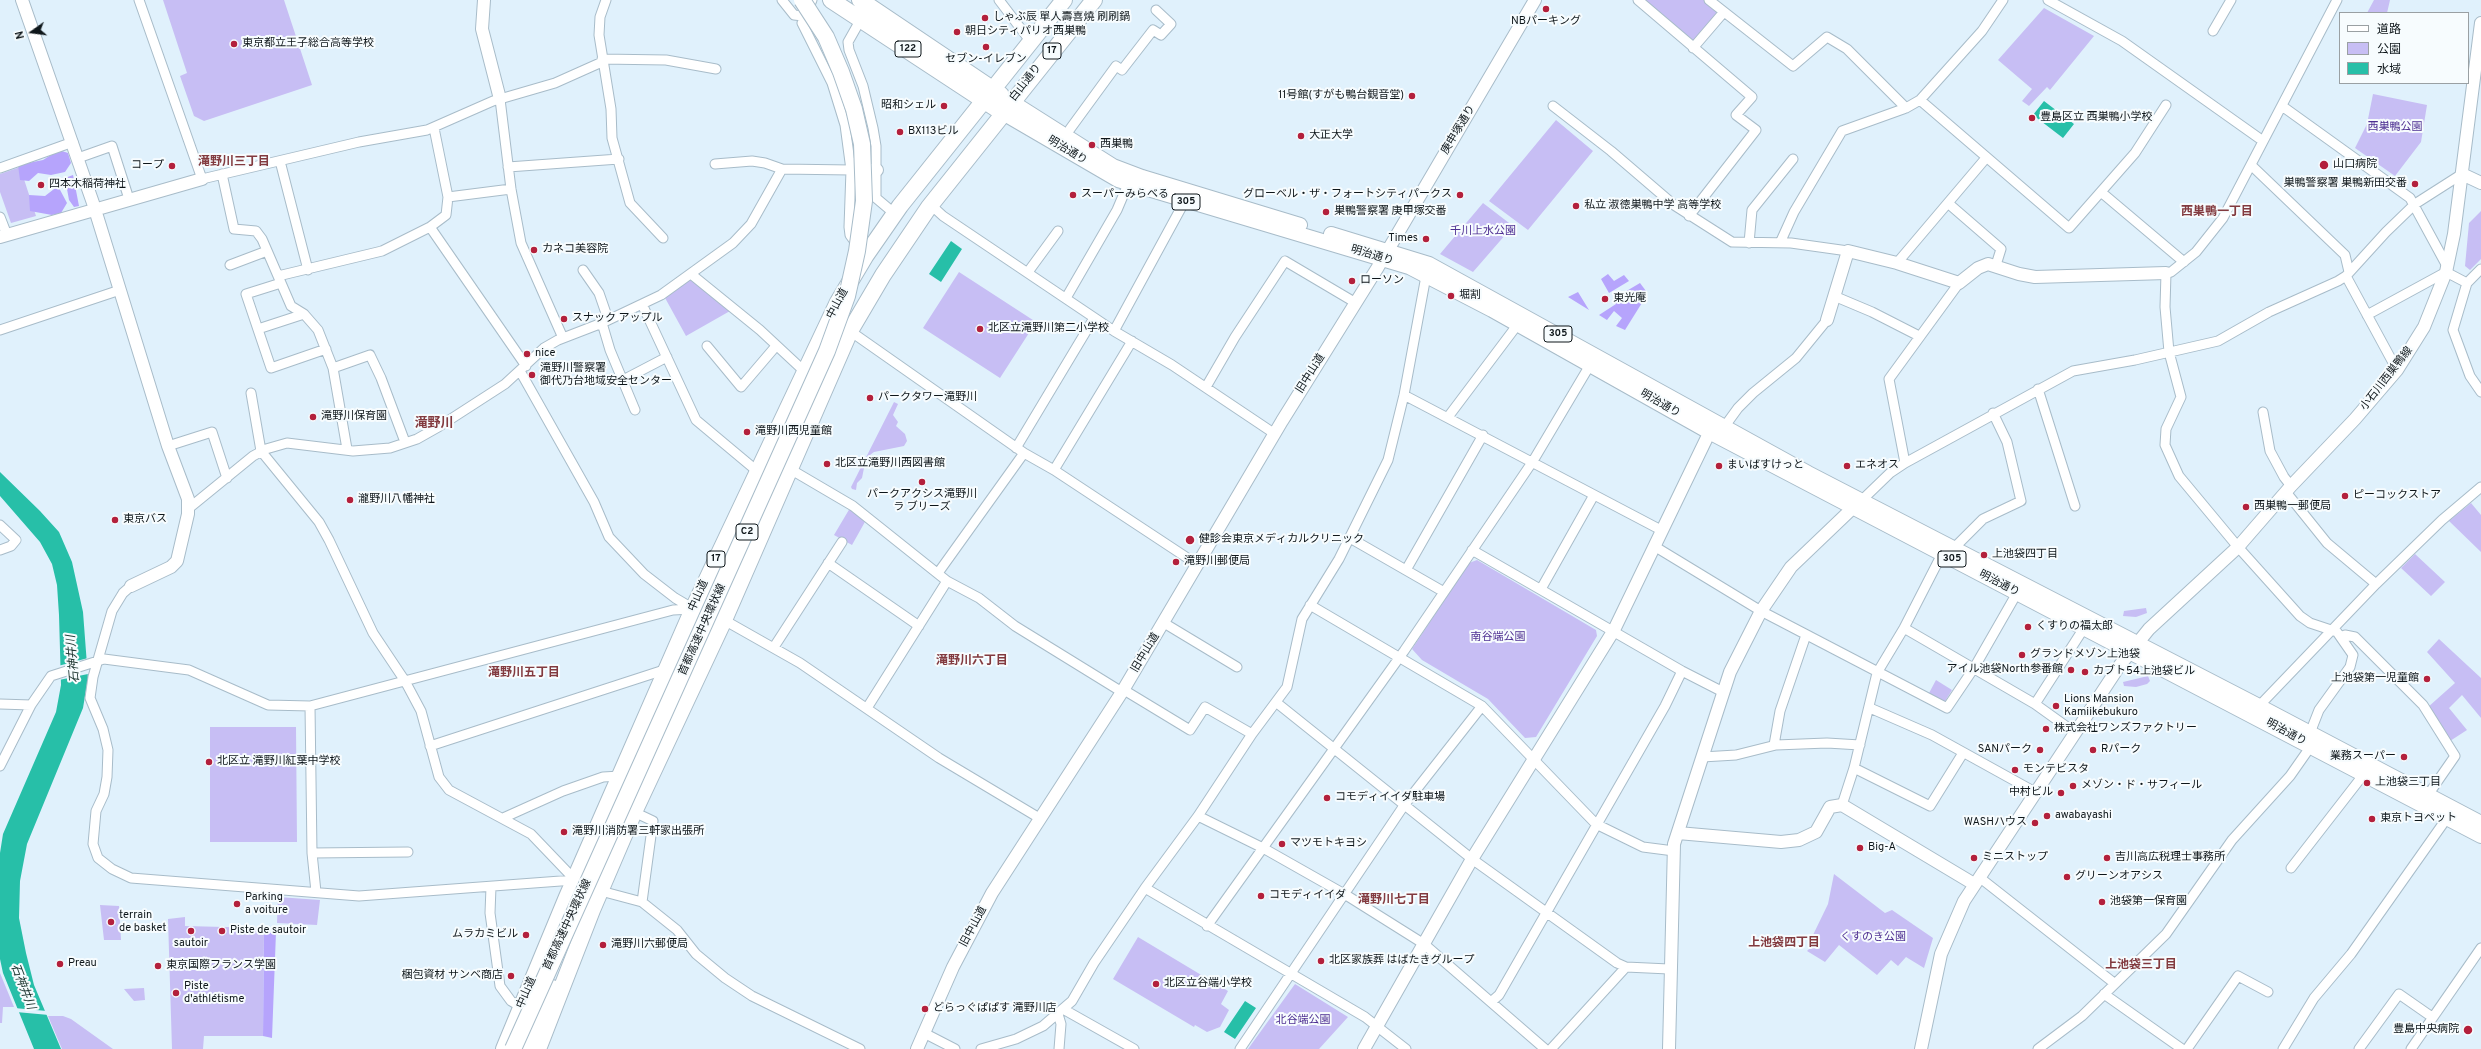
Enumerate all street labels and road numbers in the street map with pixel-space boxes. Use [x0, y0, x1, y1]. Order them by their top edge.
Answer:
road number: 122 [895, 41, 921, 57]
road number: 17 [1043, 43, 1061, 59]
street label: 白山通り [1007, 62, 1045, 104]
street label: 庚申塚通り [1439, 103, 1479, 157]
street label: 明治通り [1045, 134, 1089, 168]
road number: 305 [1172, 194, 1200, 210]
street label: 明治通り [1349, 243, 1395, 269]
street label: 中山道 [824, 286, 852, 322]
road number: 305 [1544, 326, 1572, 342]
street label: 小石川西巣鴨線 [2358, 345, 2416, 413]
street label: 旧中山道 [1294, 352, 1328, 396]
street label: 明治通り [1638, 387, 1682, 421]
road number: C2 [736, 524, 758, 540]
road number: 17 [707, 551, 725, 567]
road number: 305 [1938, 551, 1966, 567]
street label: 明治通り [1976, 568, 2022, 600]
street label: 中山道 [686, 578, 712, 614]
street label: 首都高速中央環状線 [677, 582, 729, 678]
street label: 旧中山道 [1129, 631, 1163, 675]
street label: 明治通り [2263, 717, 2309, 749]
street label: 首都高速中央環状線 [541, 877, 595, 973]
street label: 旧中山道 [958, 904, 990, 950]
street label: 中山道 [514, 975, 540, 1011]

